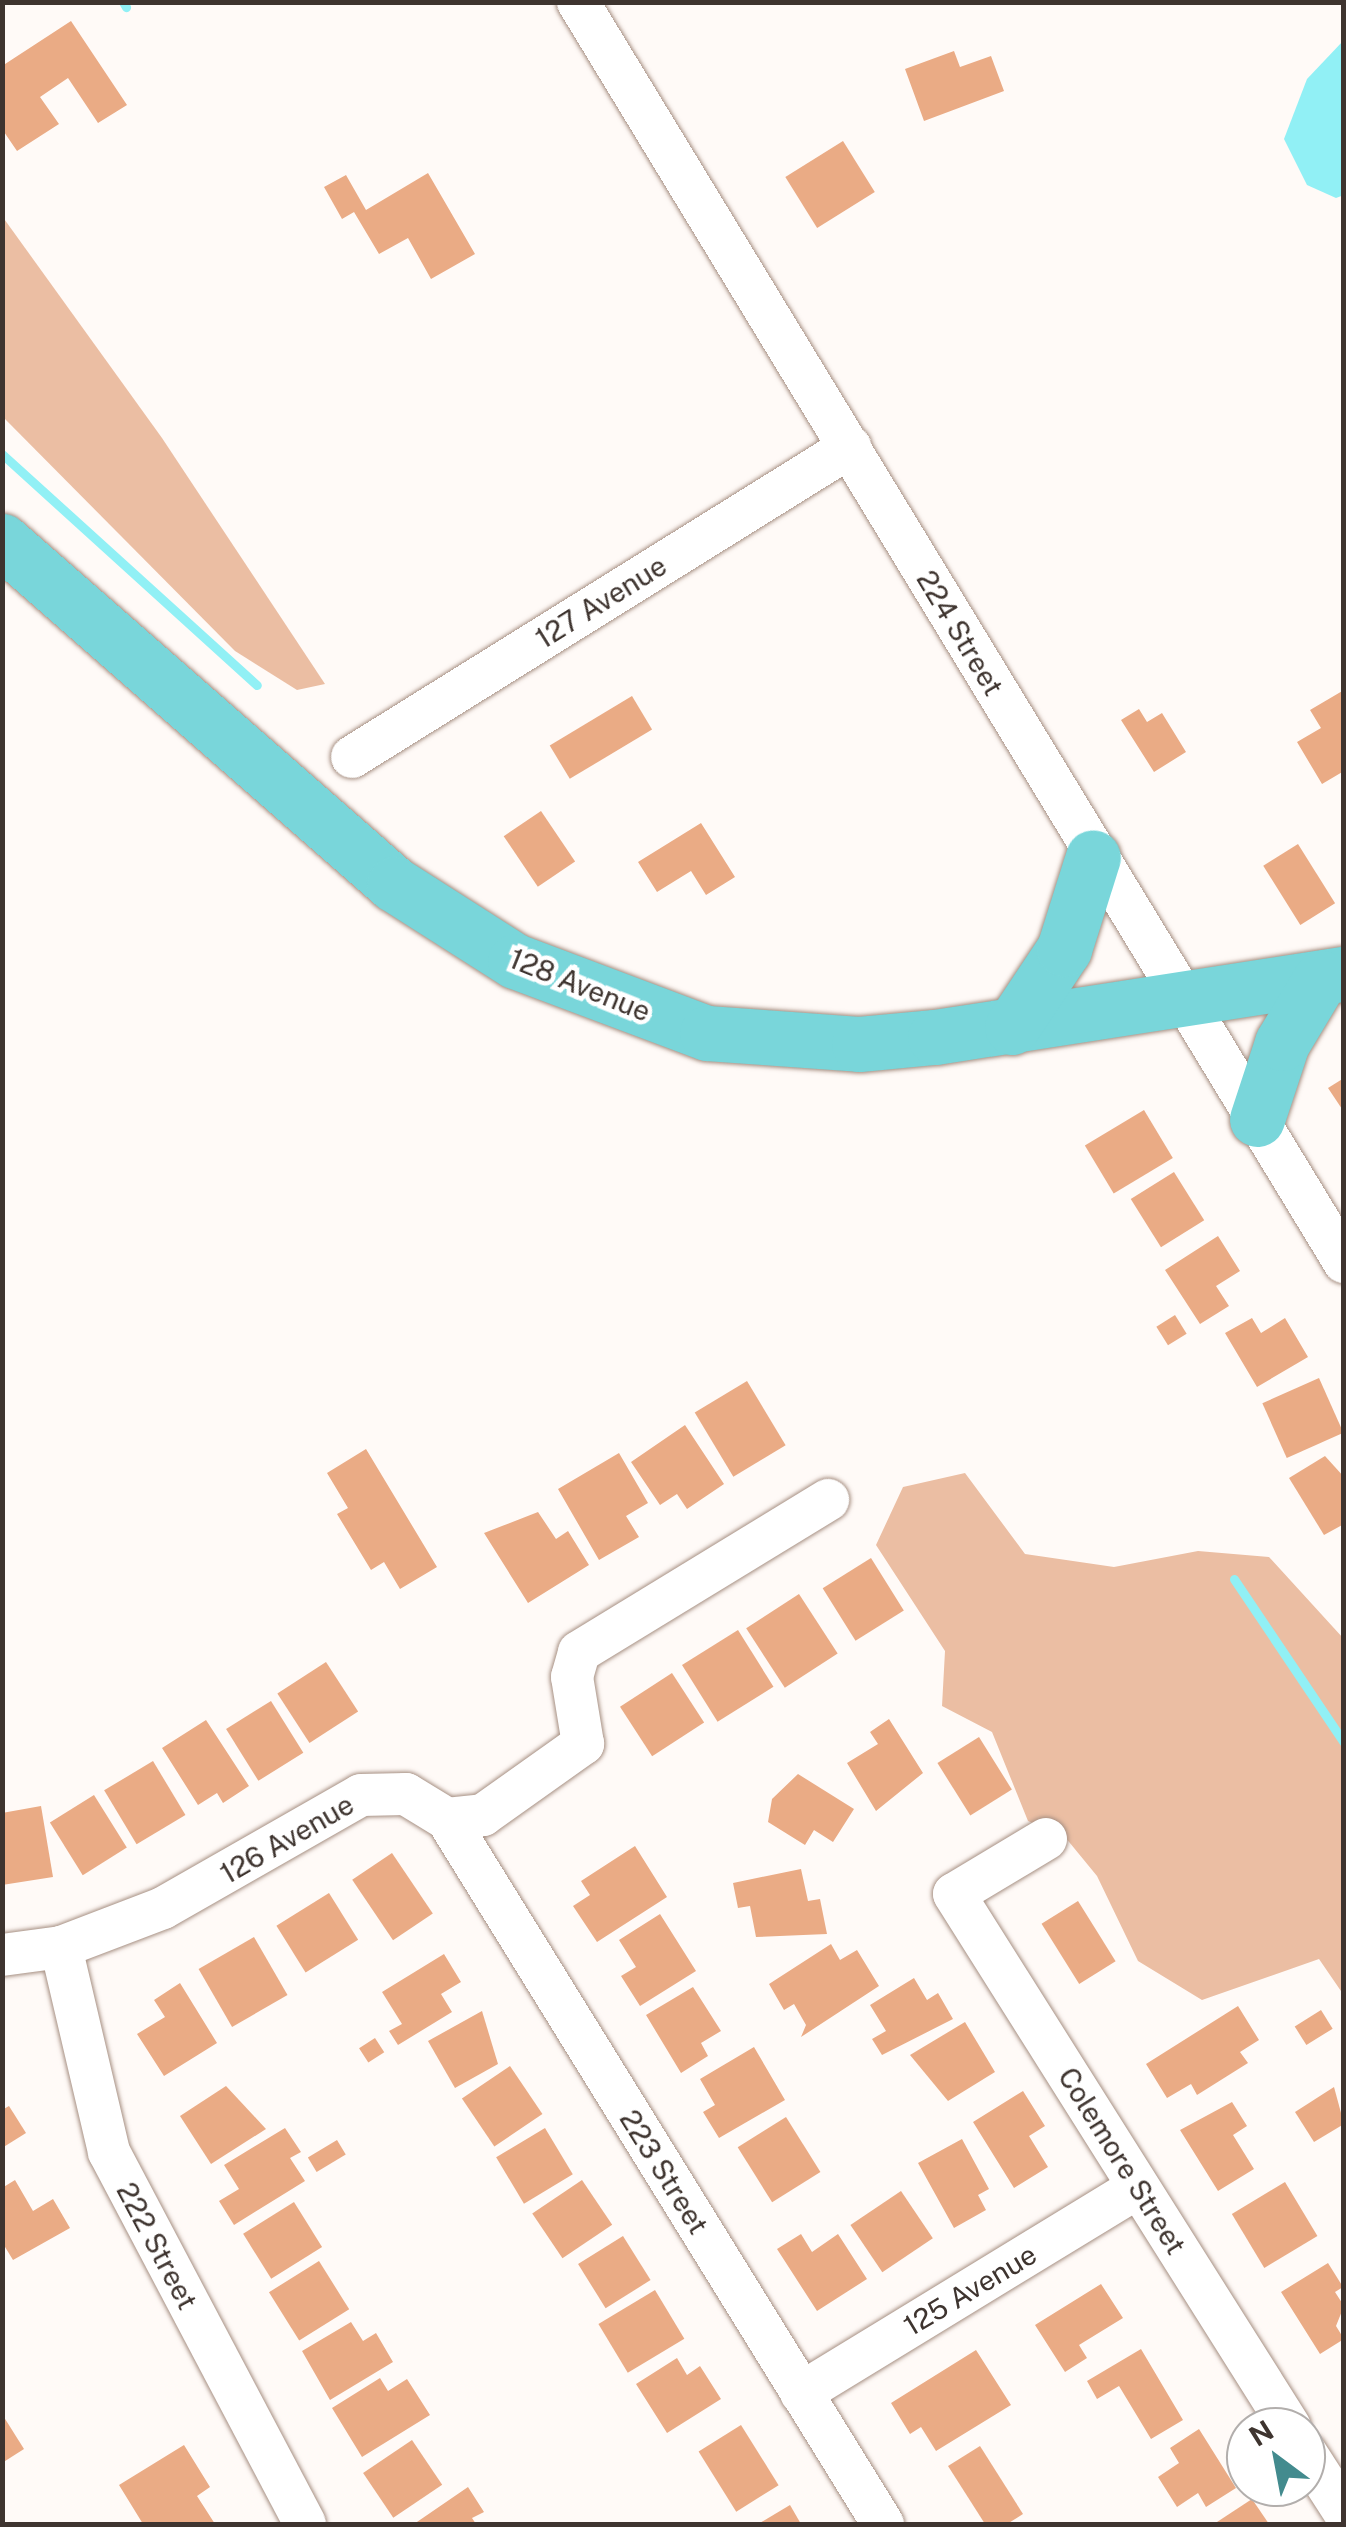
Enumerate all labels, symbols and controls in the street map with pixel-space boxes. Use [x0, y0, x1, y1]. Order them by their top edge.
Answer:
street label: 127 Avenue [529, 549, 673, 655]
street label: 224 Street [910, 565, 1010, 701]
street label: 128 Avenue [505, 941, 655, 1029]
street label: 126 Avenue [214, 1787, 360, 1891]
street label: Colemore Street [1051, 2061, 1193, 2261]
street label: 223 Street [613, 2104, 715, 2240]
street label: 222 Street [110, 2177, 204, 2315]
street label: 125 Avenue [897, 2237, 1043, 2343]
north arrow [1226, 2407, 1326, 2507]
text: N [1243, 2413, 1279, 2453]

